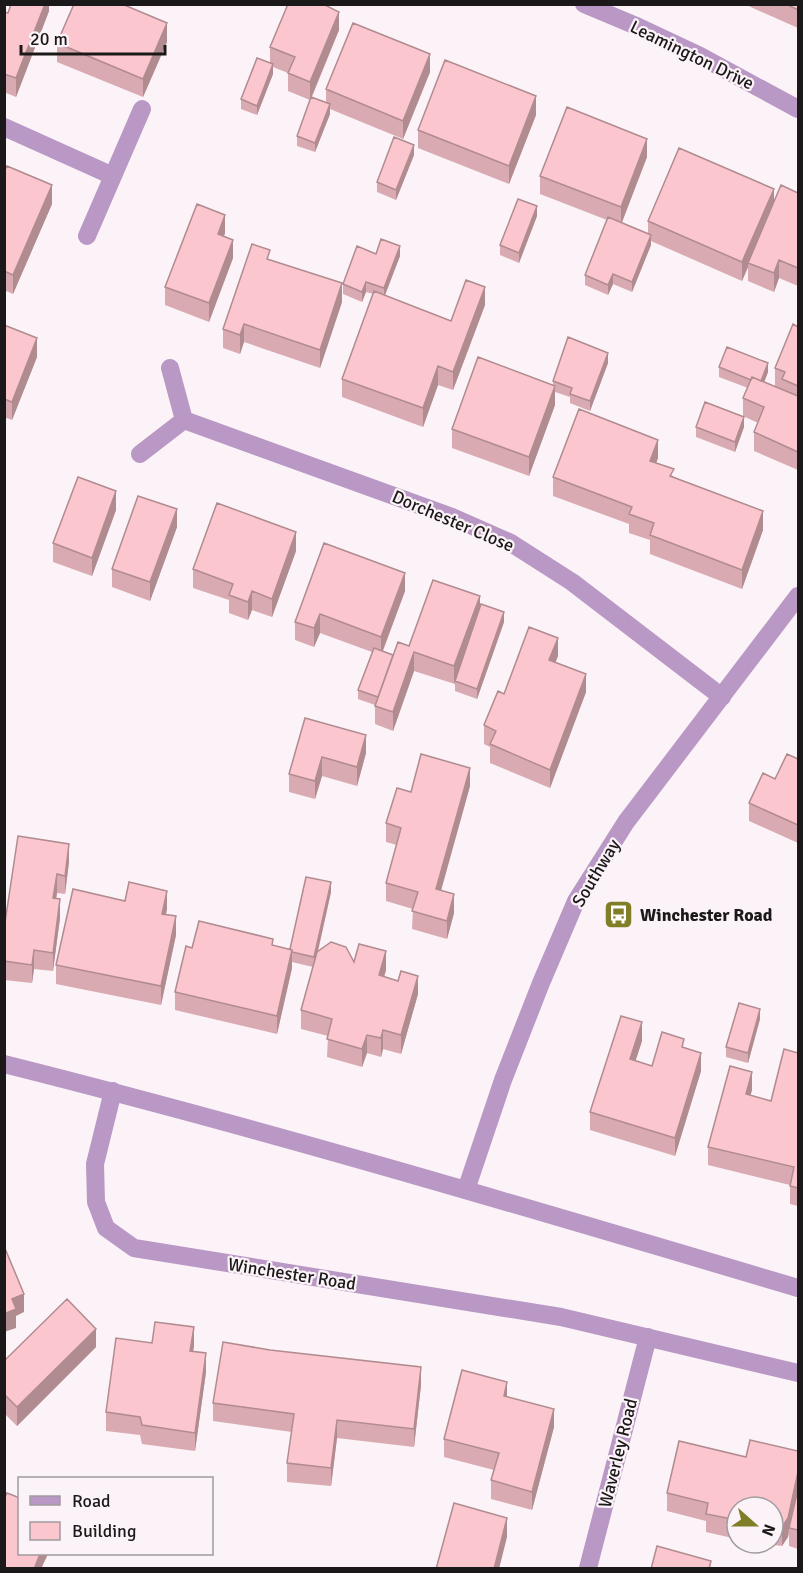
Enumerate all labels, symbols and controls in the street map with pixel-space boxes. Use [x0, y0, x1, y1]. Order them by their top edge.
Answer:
street label: Leamington Drive [626, 15, 758, 95]
scale bar [21, 18, 165, 56]
text: 20 m [30, 28, 68, 50]
street label: Dorchester Close [389, 485, 517, 557]
street label: Southway [567, 835, 625, 911]
bus stop icon: Winchester Road [603, 899, 635, 931]
place label: Winchester Road [640, 904, 773, 926]
street label: Winchester Road [226, 1253, 358, 1295]
street label: Waverley Road [594, 1396, 642, 1510]
legend [18, 1477, 213, 1555]
text: Road [72, 1490, 111, 1512]
north arrow [725, 1495, 785, 1555]
text: Building [72, 1520, 136, 1542]
text: N [757, 1521, 779, 1539]

